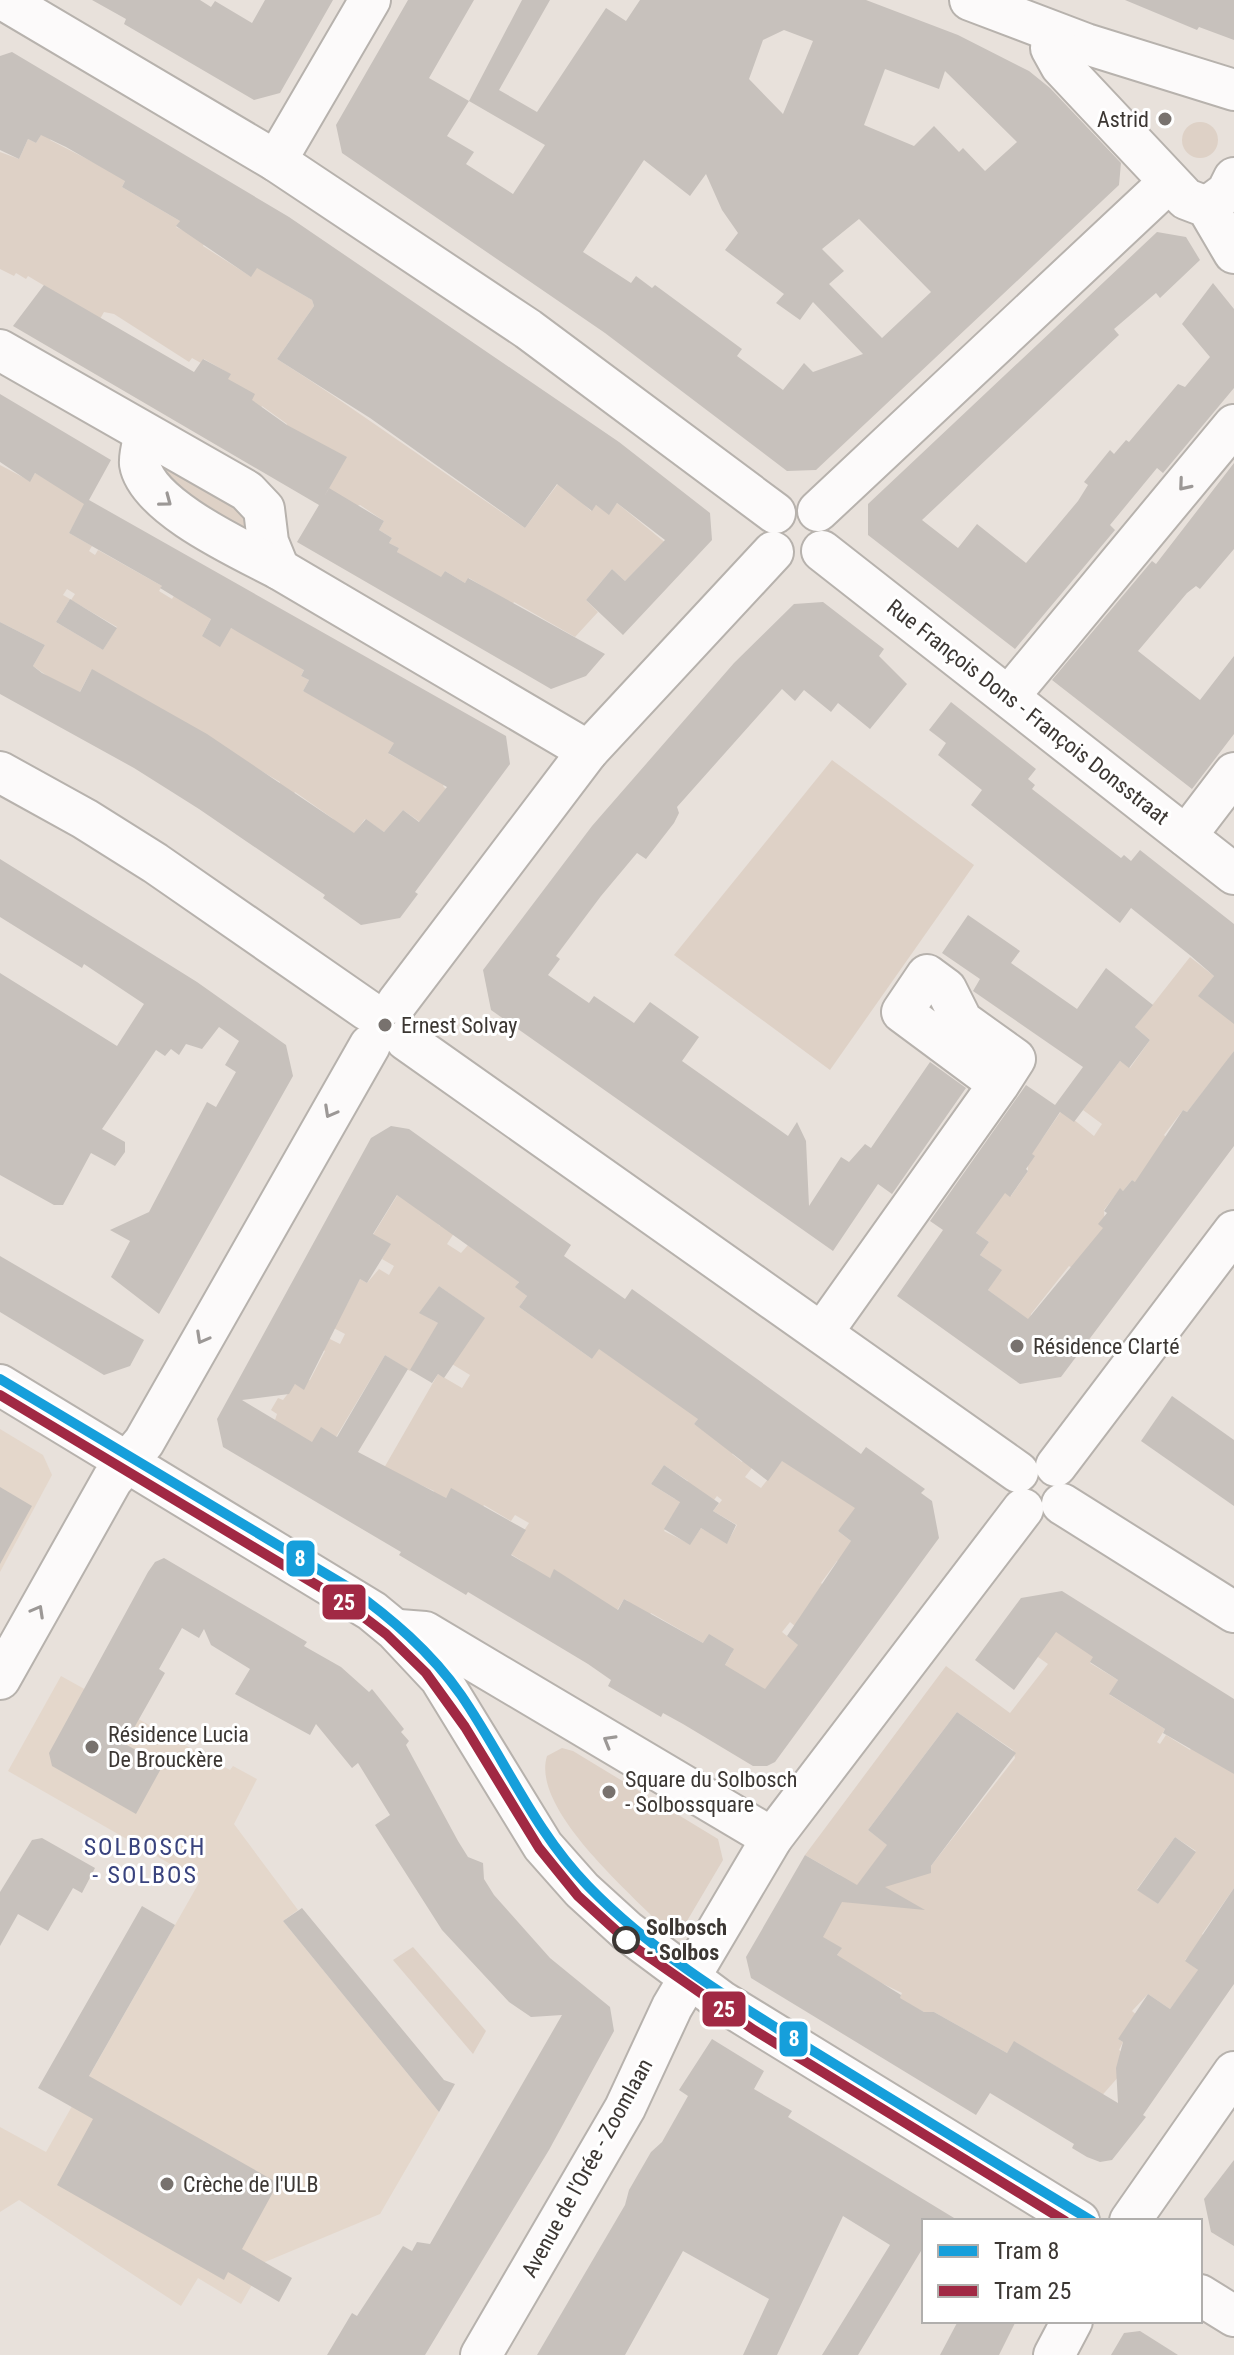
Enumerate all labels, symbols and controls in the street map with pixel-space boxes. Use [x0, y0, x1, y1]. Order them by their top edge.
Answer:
place label: Astrid [1097, 107, 1149, 132]
marker: Astrid [1156, 110, 1174, 128]
one-way arrow [1179, 476, 1194, 491]
one-way arrow [157, 492, 172, 506]
street label: Rue François Dons - François Donsstraat [882, 594, 1174, 830]
place label: Ernest Solvay [401, 1013, 518, 1038]
marker: Ernest Solvay [376, 1016, 394, 1034]
one-way arrow [324, 1103, 340, 1118]
one-way arrow [197, 1330, 212, 1345]
place label: Résidence Clarté [1033, 1334, 1180, 1359]
marker: Résidence Clarté [1008, 1337, 1026, 1355]
line badge: 8 [285, 1539, 316, 1578]
text: 8 [294, 1546, 306, 1571]
line badge: 25 [321, 1583, 367, 1621]
text: 25 [333, 1590, 355, 1615]
one-way arrow [28, 1605, 44, 1620]
place label: Résidence Lucia De Brouckère [108, 1722, 249, 1772]
one-way arrow [603, 1735, 618, 1751]
marker: Résidence Lucia De Brouckère [83, 1738, 101, 1756]
place label: Square du Solbosch - Solbossquare [625, 1767, 797, 1817]
marker: Square du Solbosch - Solbossquare [600, 1783, 618, 1801]
district label: SOLBOSCH - SOLBOS [84, 1833, 206, 1889]
place label: Solbosch - Solbos [646, 1915, 727, 1965]
marker: Solbosch - Solbos [613, 1927, 639, 1953]
line badge: 25 [701, 1990, 747, 2028]
text: 25 [713, 1997, 735, 2022]
line badge: 8 [778, 2020, 809, 2058]
text: 8 [788, 2026, 800, 2051]
street label: Avenue de l'Orée - Zoomlaan [516, 2054, 658, 2282]
place label: Crèche de l'ULB [183, 2172, 318, 2197]
marker: Crèche de l'ULB [158, 2175, 176, 2193]
legend [922, 2219, 1202, 2323]
text: Tram 8 [994, 2237, 1059, 2265]
text: Tram 25 [994, 2277, 1071, 2305]

